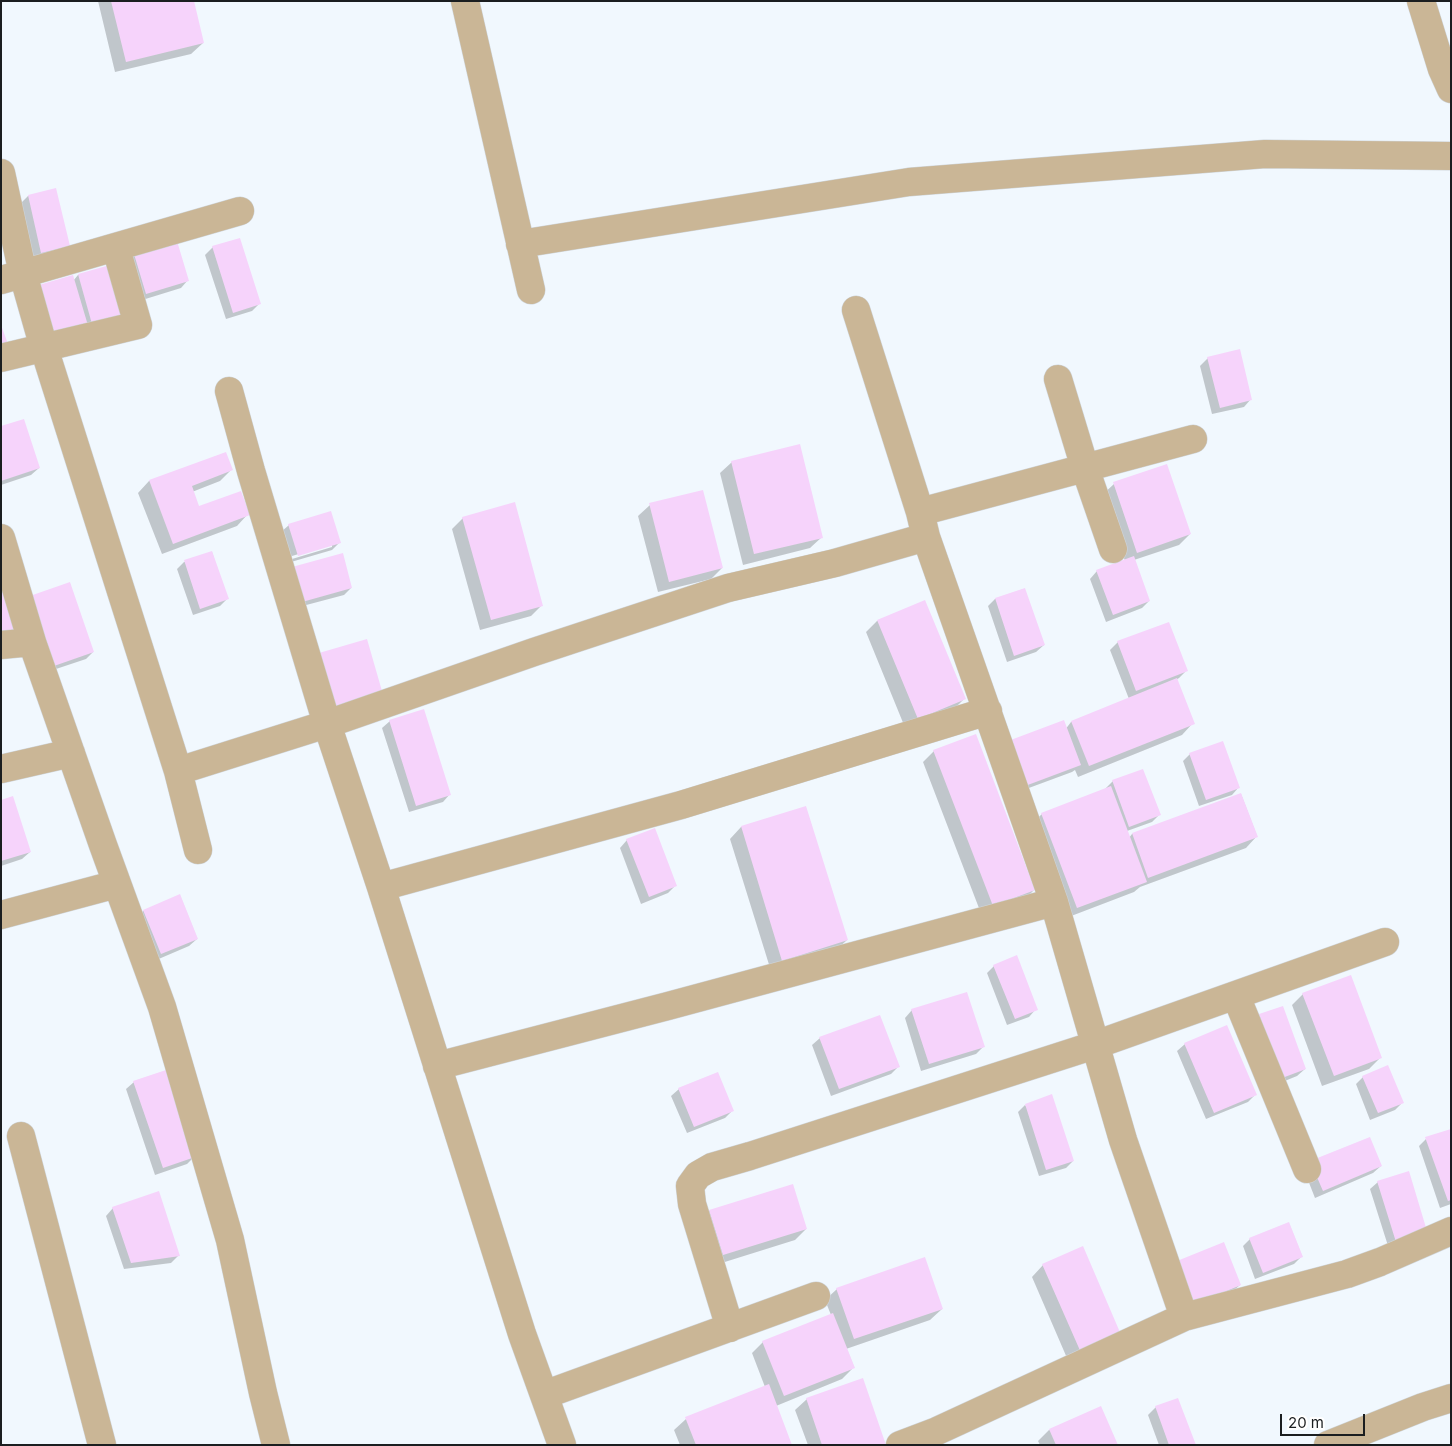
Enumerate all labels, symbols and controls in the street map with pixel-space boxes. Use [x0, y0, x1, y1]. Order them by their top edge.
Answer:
scale bar [1282, 1404, 1367, 1436]
text: 20 m [1288, 1413, 1324, 1432]

